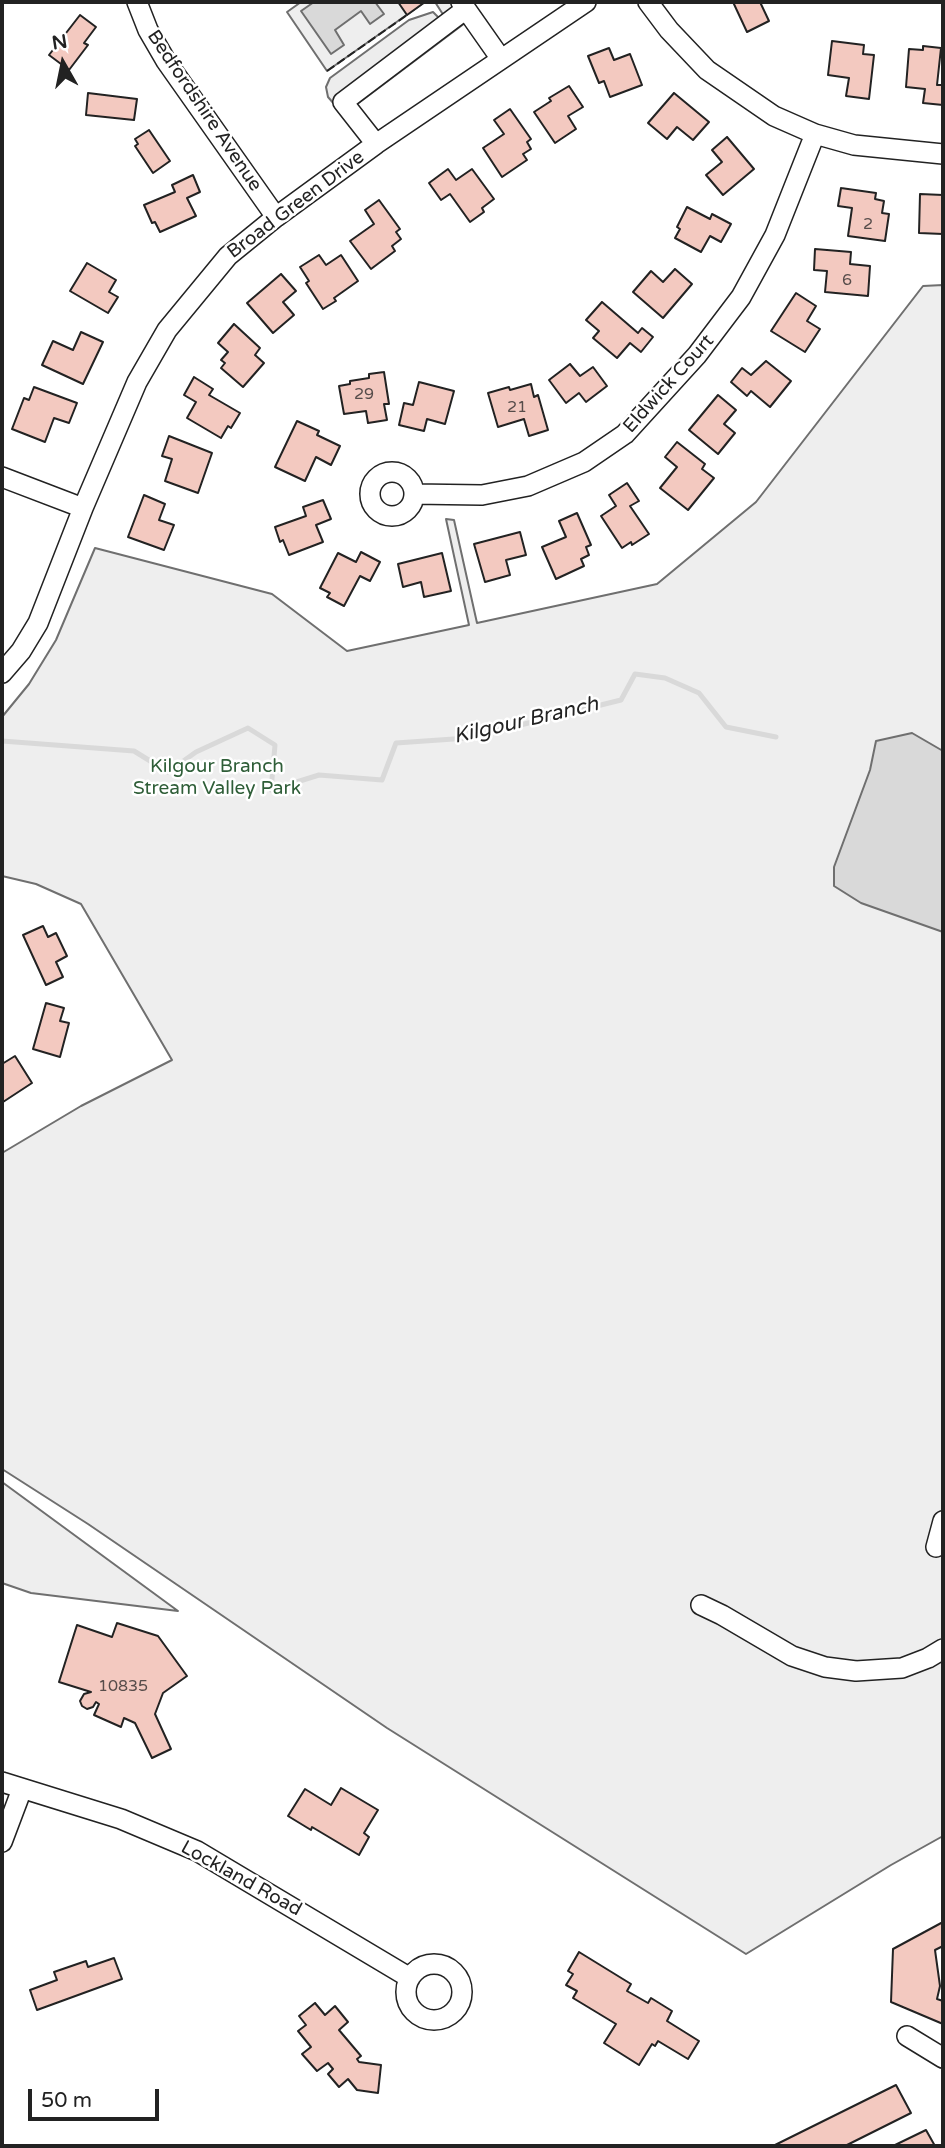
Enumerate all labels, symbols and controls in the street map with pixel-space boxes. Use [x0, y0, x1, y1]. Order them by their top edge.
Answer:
street label: Bedfordshire Avenue [142, 26, 266, 196]
north arrow [28, 28, 98, 98]
text: N [50, 30, 69, 54]
street label: Broad Green Drive [223, 146, 369, 264]
house number: 2 [863, 215, 873, 235]
house number: 6 [842, 271, 852, 291]
street label: Eldwick Court [619, 330, 719, 438]
house number: 29 [354, 385, 374, 405]
house number: 21 [507, 398, 527, 418]
water label: Kilgour Branch [451, 692, 601, 750]
park label: Kilgour Branch Stream Valley Park [133, 756, 301, 800]
house number: 10835 [98, 1677, 148, 1697]
street label: Lockland Road [177, 1836, 305, 1922]
scale bar [32, 2074, 163, 2118]
text: 50 m [41, 2088, 92, 2113]

